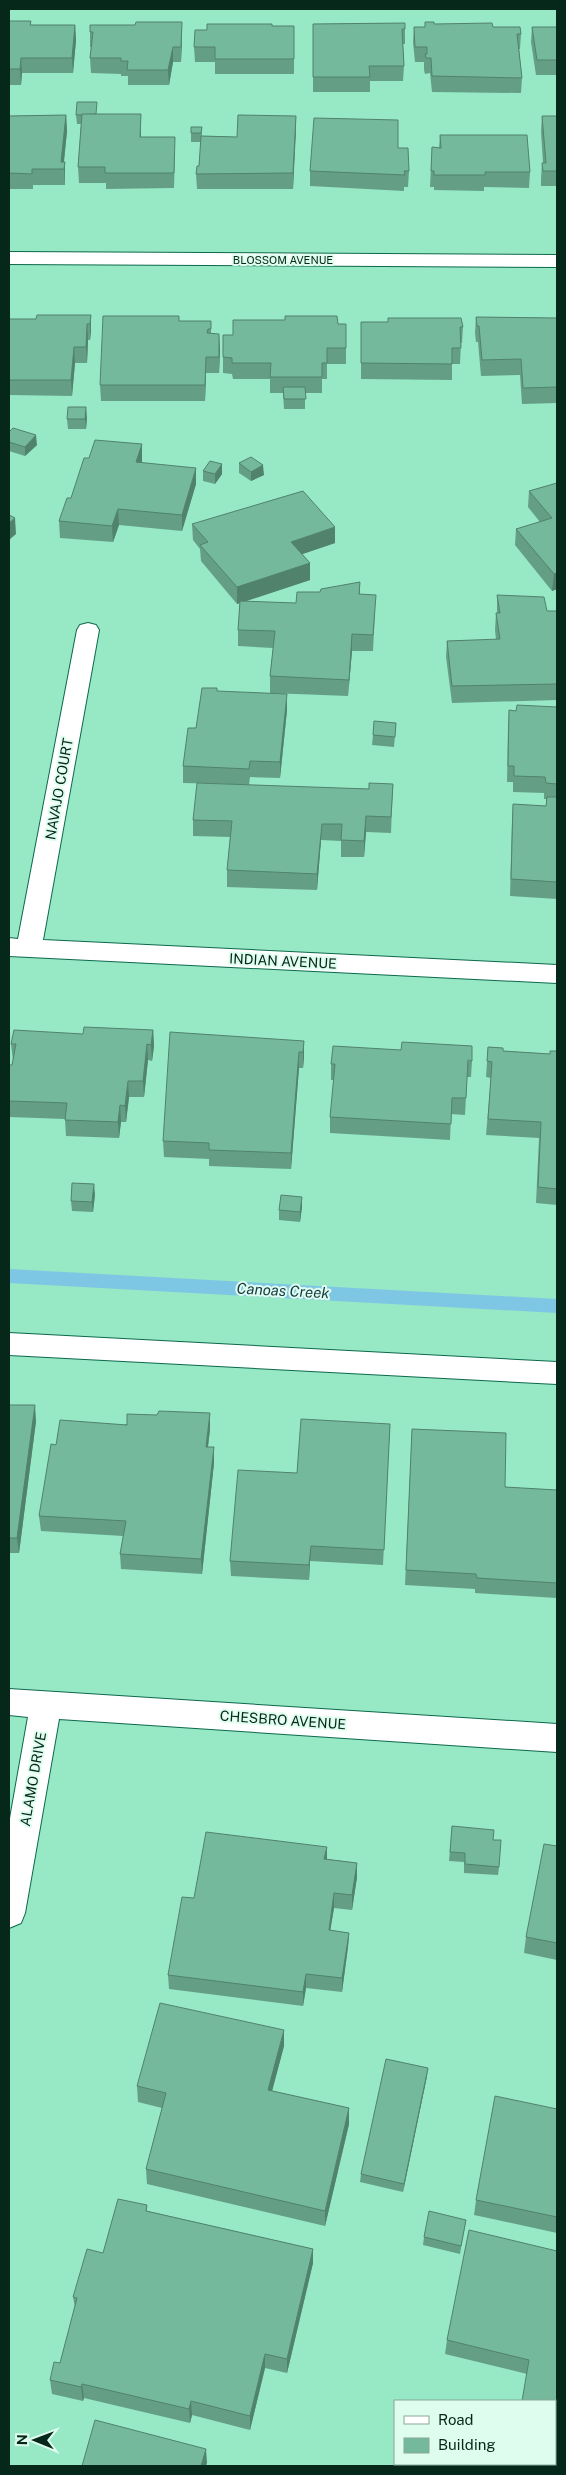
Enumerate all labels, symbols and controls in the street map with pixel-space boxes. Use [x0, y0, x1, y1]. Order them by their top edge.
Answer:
street label: BLOSSOM AVENUE [233, 254, 333, 266]
street label: NAVAJO COURT [42, 737, 76, 841]
street label: INDIAN AVENUE [229, 950, 337, 972]
water label: Canoas Creek [236, 1280, 331, 1301]
street label: CHESBRO AVENUE [219, 1708, 347, 1732]
street label: ALAMO DRIVE [17, 1731, 49, 1827]
legend [394, 2400, 556, 2465]
text: Road [438, 2411, 474, 2428]
north arrow [10, 2415, 60, 2465]
text: N [14, 2434, 30, 2445]
text: Building [438, 2436, 496, 2453]

